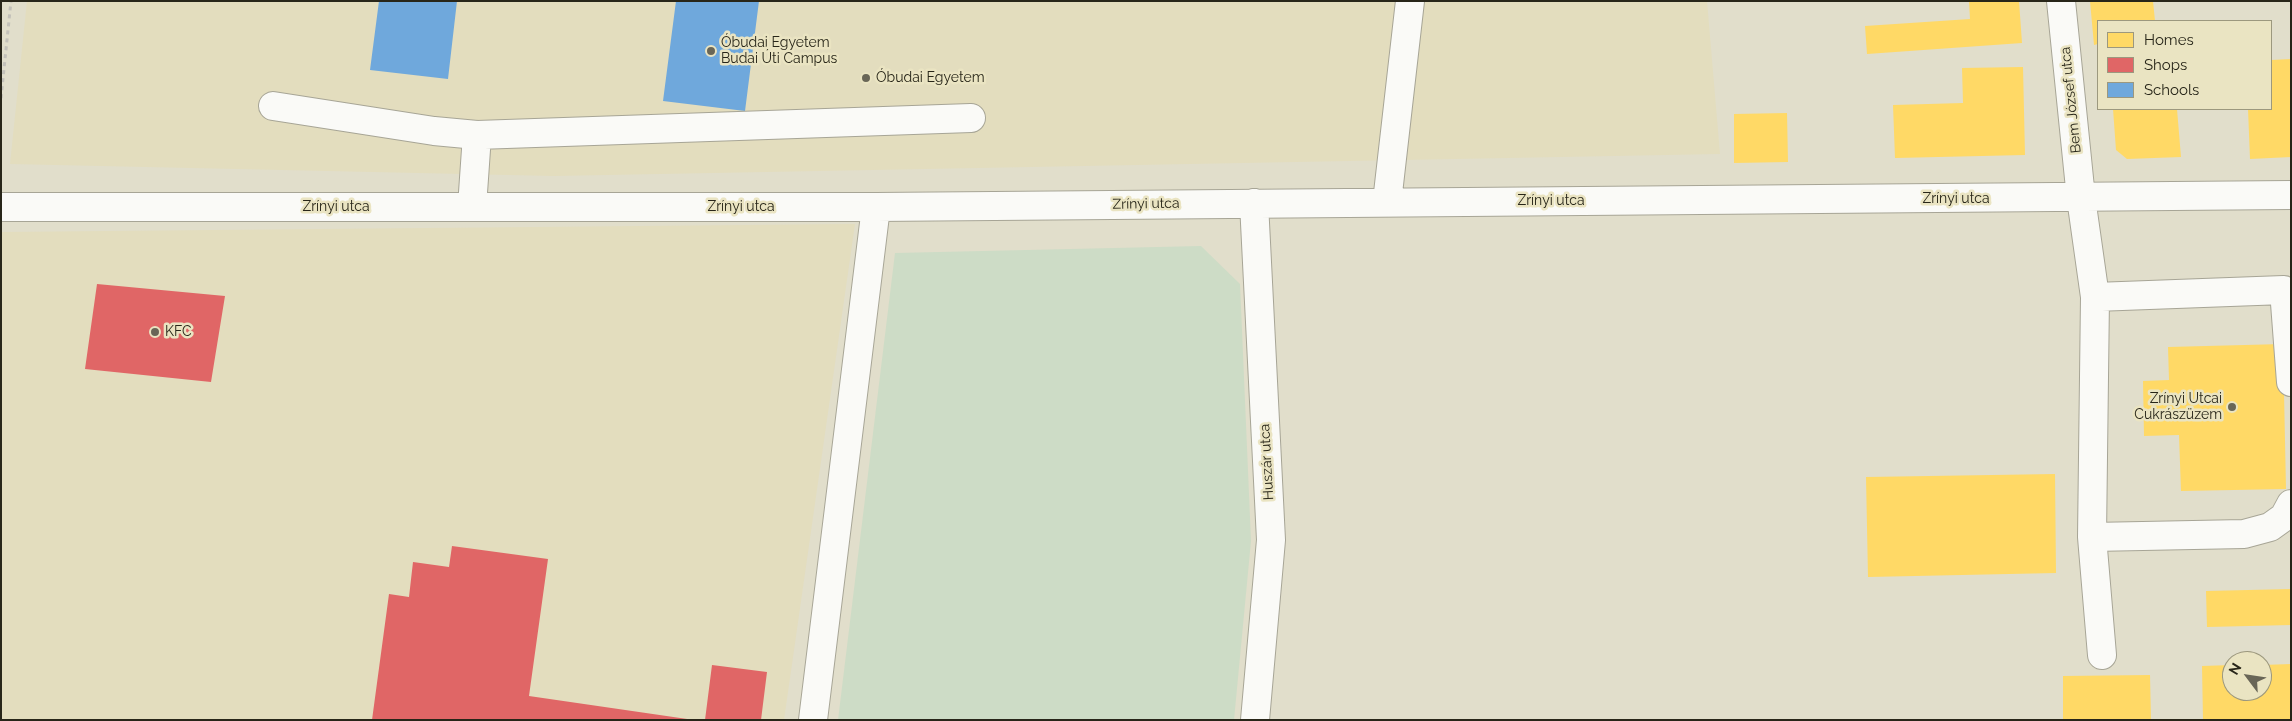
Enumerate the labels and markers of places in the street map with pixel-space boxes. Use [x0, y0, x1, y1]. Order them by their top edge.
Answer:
place label: Óbudai Egyetem Budai Úti Campus [721, 35, 837, 68]
marker: Óbudai Egyetem Budai Úti Campus [705, 45, 717, 57]
place label: Óbudai Egyetem [876, 70, 985, 86]
marker: Óbudai Egyetem [860, 72, 872, 84]
place label: KFC [165, 324, 192, 340]
marker: KFC [149, 326, 161, 338]
place label: Zrínyi Utcai Cukrászüzem [2134, 391, 2222, 424]
marker: Zrínyi Utcai Cukrászüzem [2226, 401, 2238, 413]

